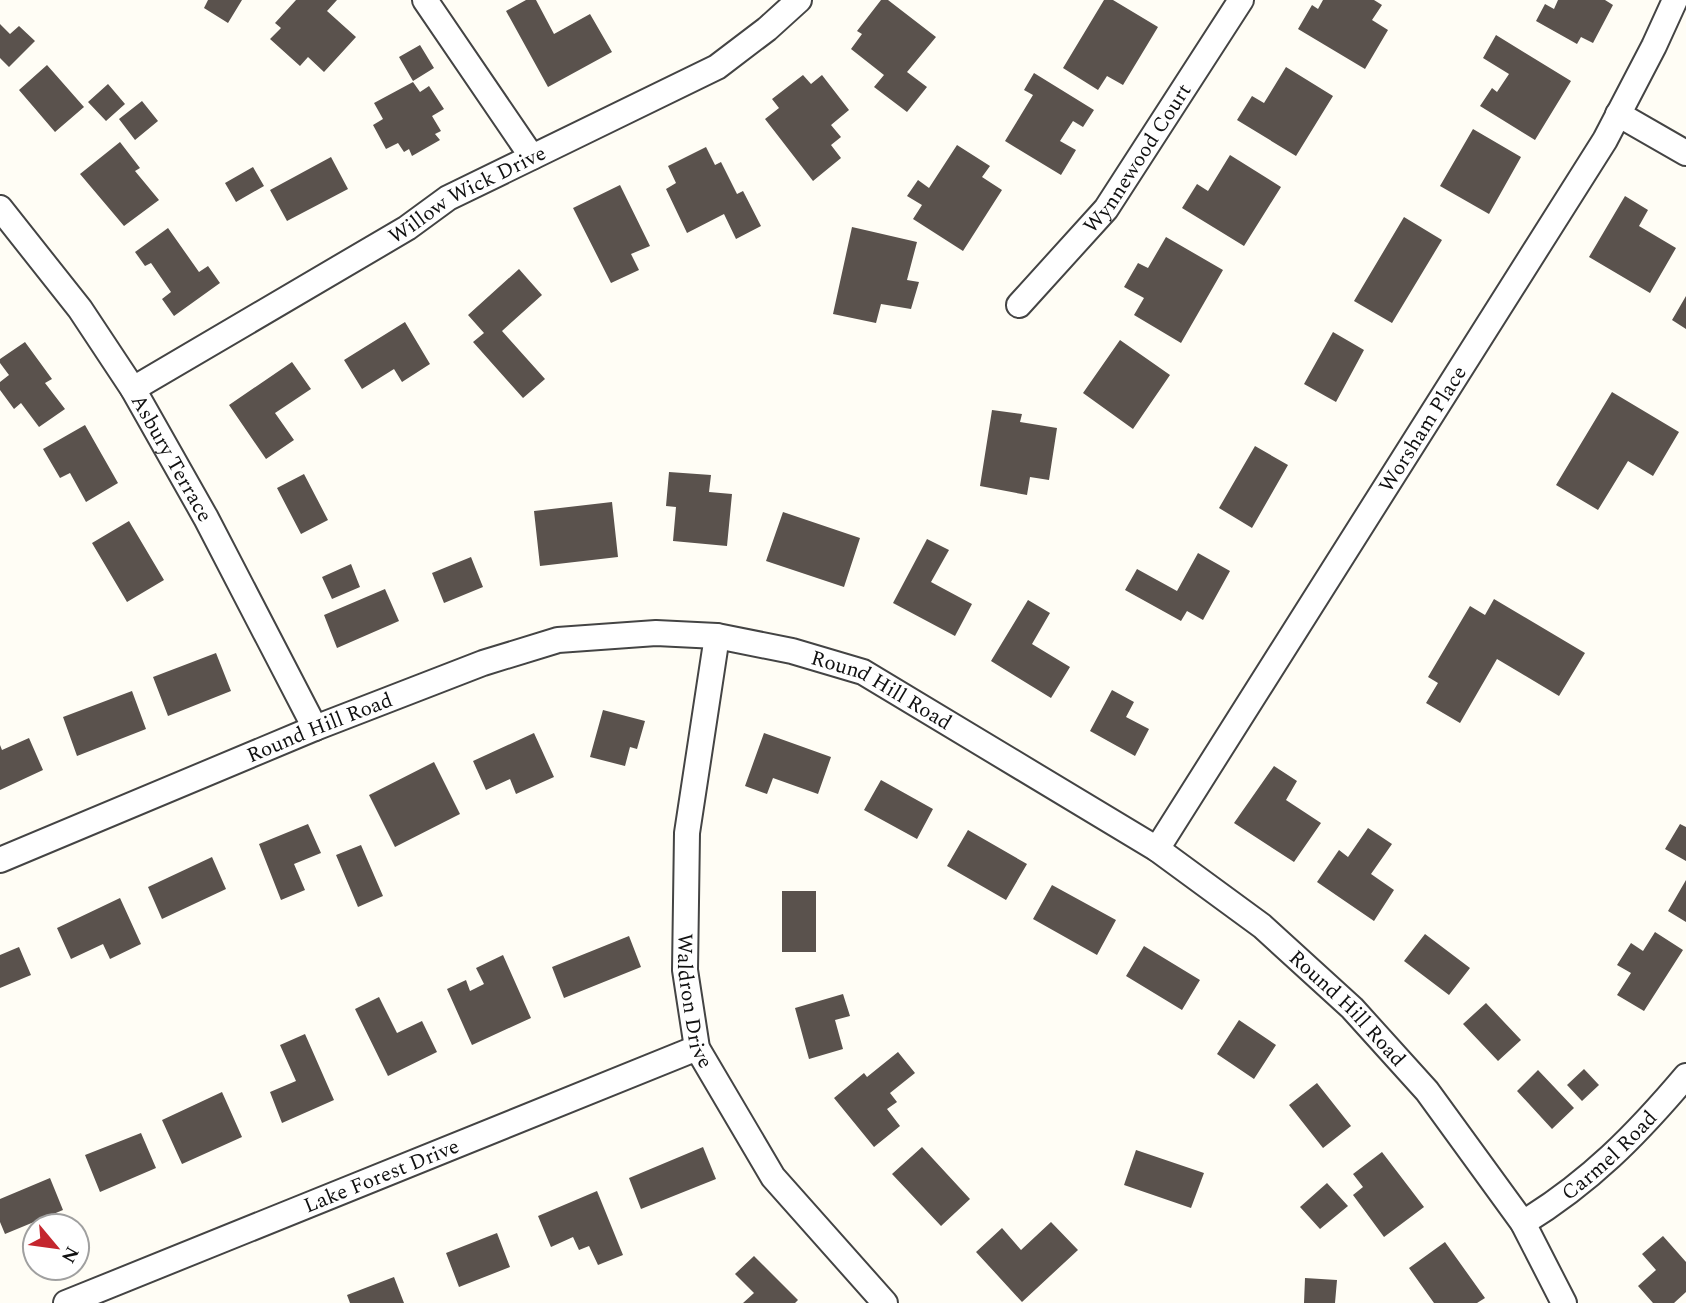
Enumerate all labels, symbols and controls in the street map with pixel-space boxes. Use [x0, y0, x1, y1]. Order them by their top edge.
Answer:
street label: Wynnewood Court [1076, 77, 1200, 241]
street label: Willow Wick Drive [383, 138, 552, 253]
street label: Worsham Place [1371, 360, 1476, 499]
street label: Asbury Terrace [122, 389, 220, 528]
street label: Round Hill Road [807, 642, 958, 739]
street label: Round Hill Road [242, 684, 398, 772]
street label: Waldron Drive [668, 933, 721, 1075]
street label: Round Hill Road [1281, 943, 1413, 1075]
street label: Carmel Road [1555, 1103, 1665, 1209]
street label: Lake Forest Drive [299, 1131, 464, 1222]
north arrow [21, 1212, 91, 1282]
text: N [53, 1241, 86, 1268]

